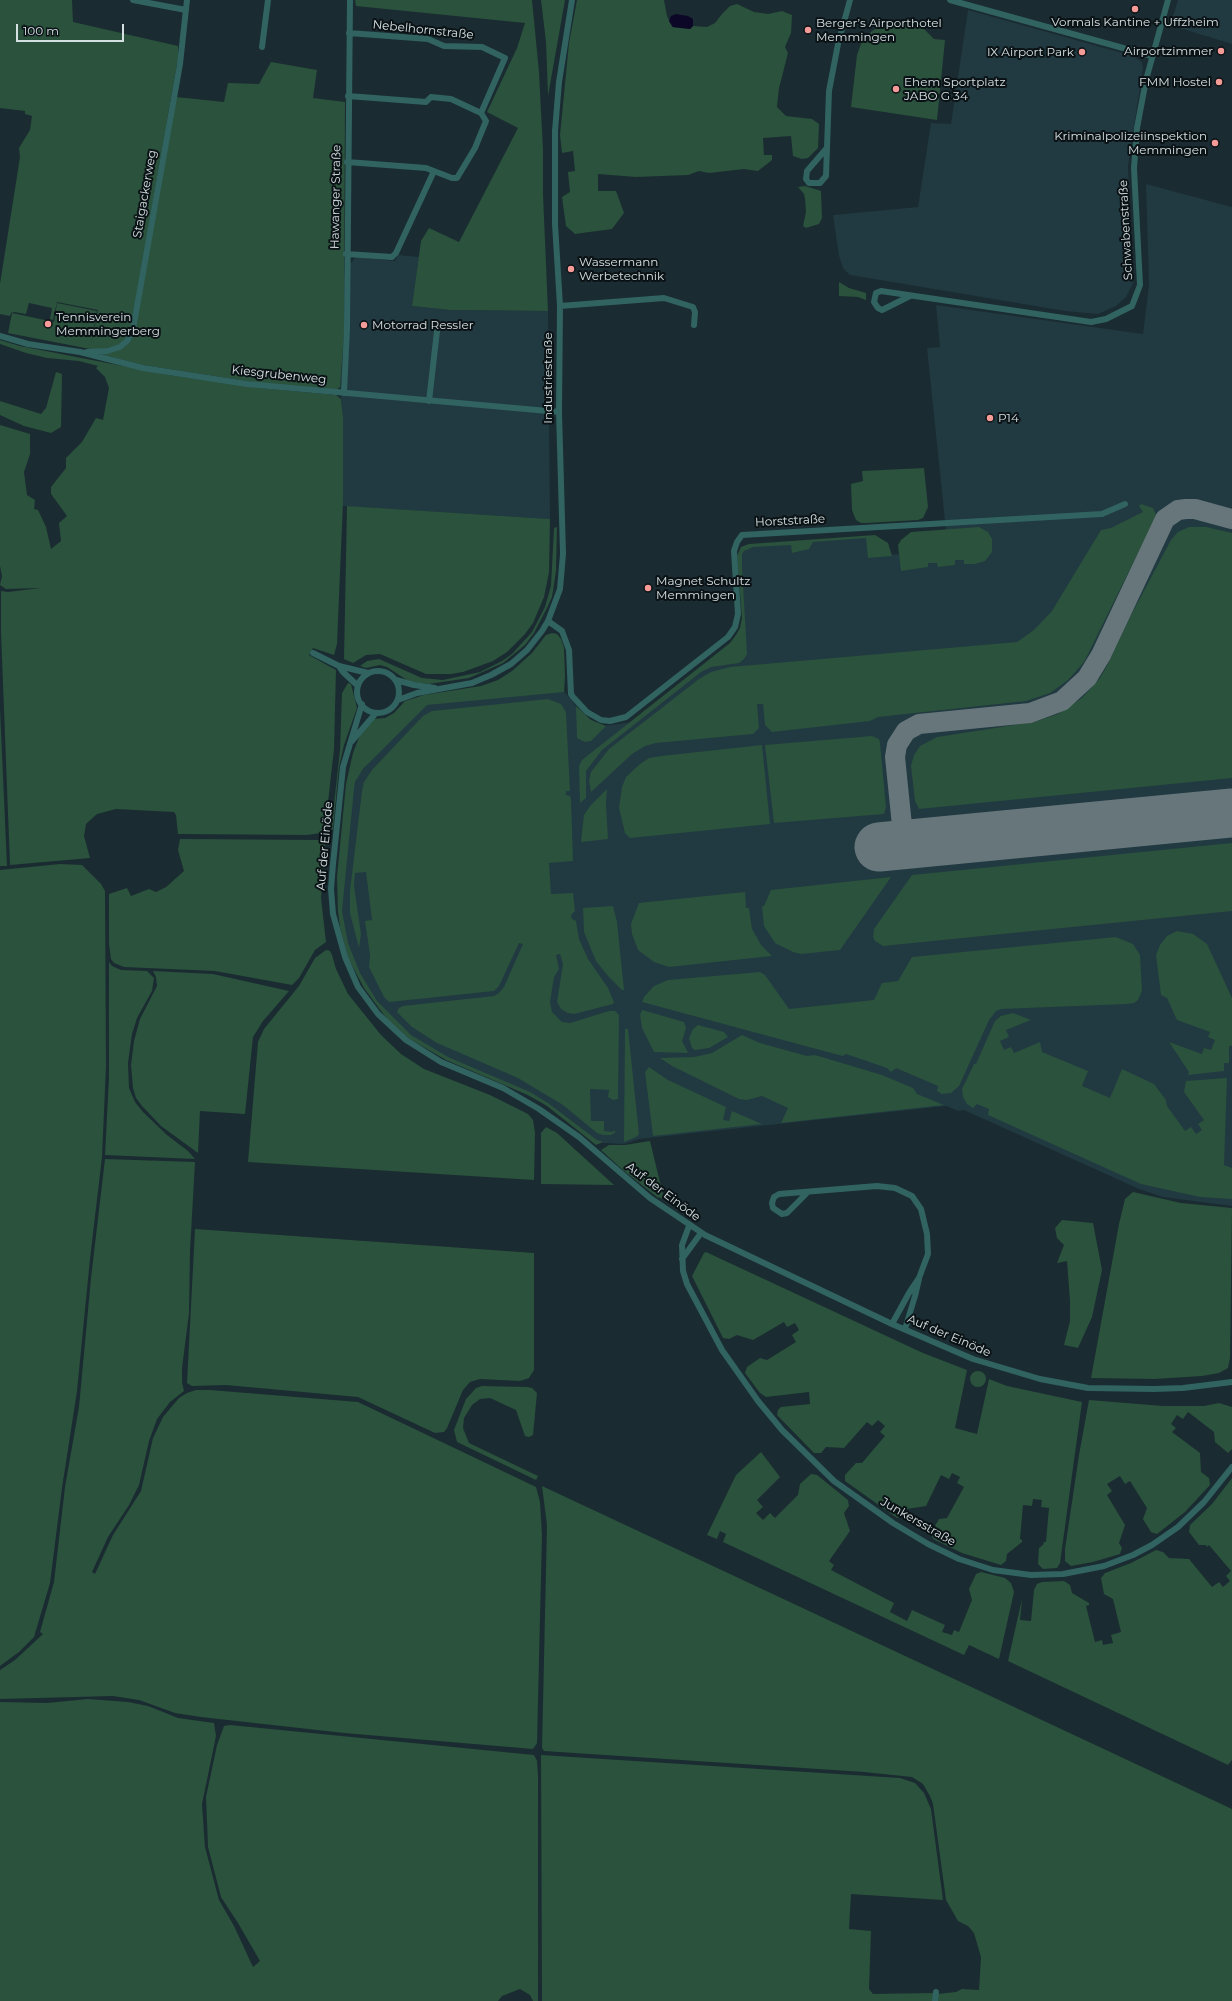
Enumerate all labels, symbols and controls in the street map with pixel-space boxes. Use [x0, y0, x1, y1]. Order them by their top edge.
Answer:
marker: Vormals Kantine + Uffzheim [1130, 4, 1140, 14]
place label: Vormals Kantine + Uffzheim [1051, 15, 1219, 29]
scale bar [18, 16, 126, 42]
place label: Berger’s Airporthotel Memmingen [816, 16, 942, 44]
street label: Nebelhornstraße [372, 18, 474, 42]
text: 100 m [23, 23, 59, 38]
marker: Berger’s Airporthotel Memmingen [803, 25, 813, 35]
place label: Airportzimmer [1124, 44, 1213, 58]
place label: IX Airport Park [987, 45, 1074, 59]
marker: Airportzimmer [1216, 46, 1226, 56]
marker: IX Airport Park [1077, 47, 1087, 57]
place label: Ehem Sportplatz JABO G 34 [904, 75, 1006, 103]
place label: FMM Hostel [1139, 75, 1211, 89]
marker: FMM Hostel [1214, 77, 1224, 87]
marker: Ehem Sportplatz JABO G 34 [891, 84, 901, 94]
place label: Kriminalpolizeiinspektion Memmingen [1054, 129, 1207, 157]
marker: Kriminalpolizeiinspektion Memmingen [1210, 138, 1220, 148]
street label: Hawanger Straße [328, 145, 344, 249]
street label: Staigackerweg [130, 149, 160, 239]
street label: Schwabenstraße [1116, 180, 1136, 280]
place label: Wassermann Werbetechnik [579, 255, 664, 283]
marker: Wassermann Werbetechnik [566, 264, 576, 274]
place label: Tennisverein Memmingerberg [56, 310, 160, 338]
place label: Motorrad Ressler [372, 318, 473, 332]
marker: Tennisverein Memmingerberg [43, 319, 53, 329]
marker: Motorrad Ressler [359, 320, 369, 330]
street label: Industriestraße [541, 332, 555, 424]
street label: Kiesgrubenweg [231, 363, 327, 387]
place label: P14 [998, 411, 1019, 425]
marker: P14 [985, 413, 995, 423]
street label: Horststraße [755, 512, 825, 530]
place label: Magnet Schultz Memmingen [656, 574, 750, 602]
marker: Magnet Schultz Memmingen [643, 583, 653, 593]
street label: Auf der Einöde [314, 801, 336, 891]
street label: Auf der Einöde [623, 1159, 703, 1225]
street label: Auf der Einöde [905, 1312, 993, 1360]
street label: Junkersstraße [878, 1495, 958, 1549]

